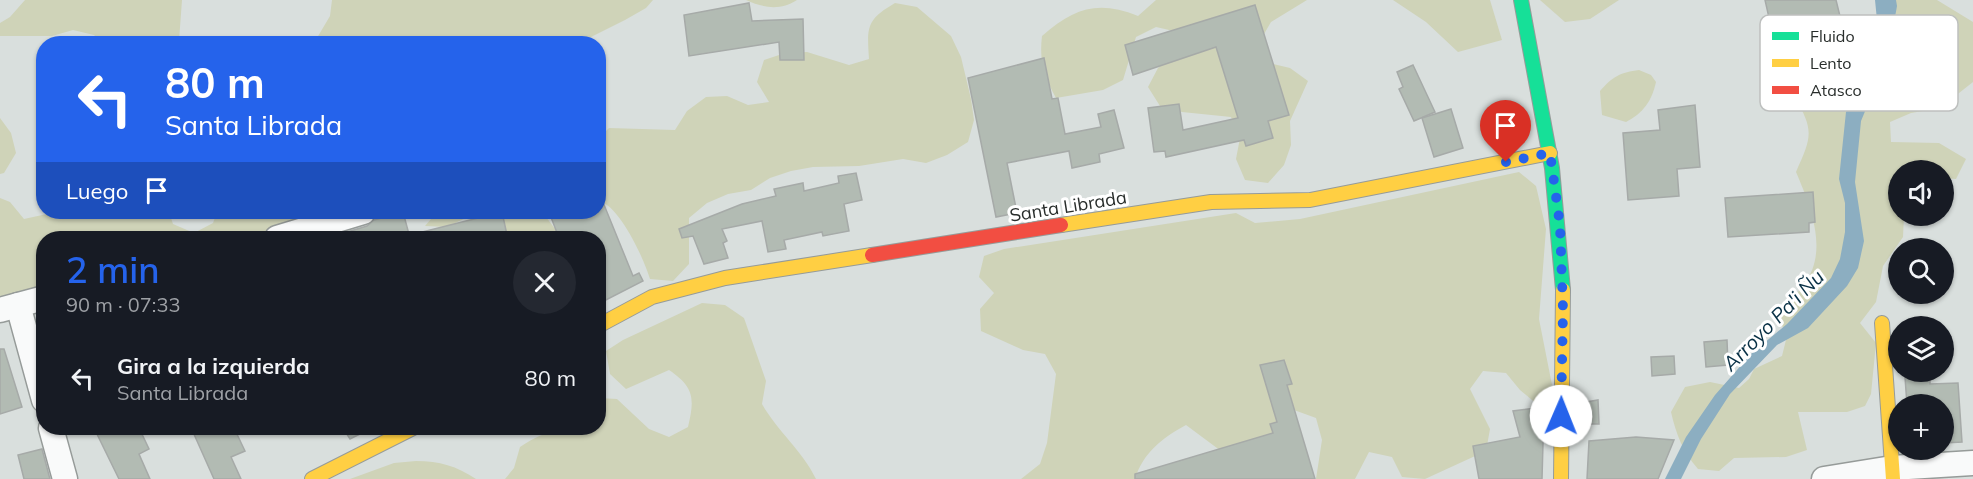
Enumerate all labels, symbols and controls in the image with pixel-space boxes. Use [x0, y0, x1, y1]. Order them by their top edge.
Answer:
legend [1760, 15, 1958, 111]
text: Fluido [1810, 26, 1855, 46]
text: Lento [1810, 53, 1851, 73]
text: 80 m [165, 56, 265, 109]
icon: left [66, 60, 144, 138]
text: Atasco [1810, 80, 1862, 100]
pin [1480, 100, 1531, 162]
text: Santa Librada [165, 108, 342, 142]
icon: arrive [1489, 109, 1522, 142]
map controls [1888, 160, 1954, 460]
button: sound [1888, 160, 1954, 226]
icon: arrive [140, 174, 173, 207]
text: Luego [66, 177, 128, 205]
street label: Santa Librada [1008, 185, 1128, 227]
button: search [1888, 238, 1954, 304]
text: 2 min [66, 247, 160, 292]
button: close [513, 251, 576, 314]
water label: Arroyo Pa'i Ñu [1716, 264, 1829, 377]
text: 90 m · 07:33 [66, 292, 180, 317]
button: layers [1888, 316, 1954, 382]
text: Gira a la izquierda [117, 352, 310, 380]
icon: left [66, 362, 99, 395]
text: 80 m [525, 364, 576, 392]
text: Santa Librada [117, 380, 248, 405]
position arrow [1529, 384, 1593, 448]
button: + [1888, 394, 1954, 460]

